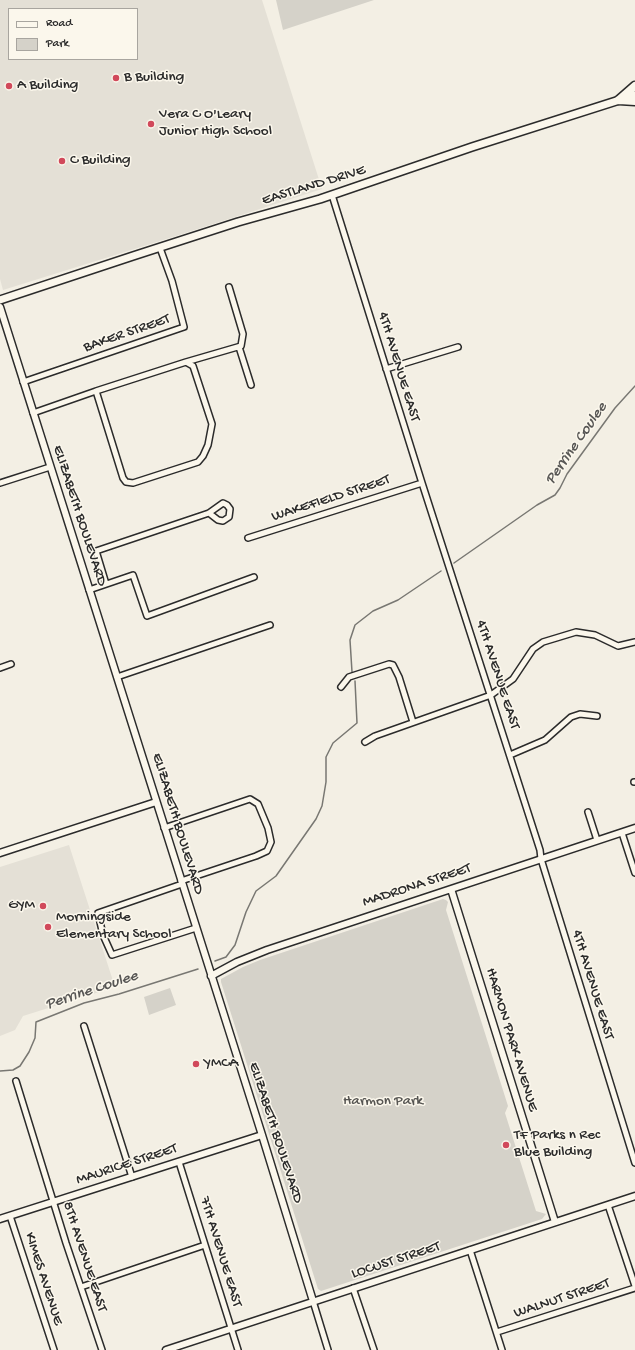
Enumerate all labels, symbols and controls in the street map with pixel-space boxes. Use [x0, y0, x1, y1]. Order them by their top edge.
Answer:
legend [8, 8, 138, 60]
text: Road [46, 17, 72, 31]
text: Park [46, 37, 69, 51]
place label: B Building [124, 69, 184, 87]
marker: B Building [111, 73, 121, 83]
place label: A Building [17, 77, 78, 95]
marker: A Building [4, 81, 14, 91]
place label: Vera C O'Leary Junior High School [159, 106, 272, 141]
marker: Vera C O'Leary Junior High School [146, 119, 156, 129]
place label: C Building [70, 152, 131, 170]
marker: C Building [57, 156, 67, 166]
street label: EASTLAND DRIVE [260, 162, 368, 210]
street label: 4TH AVENUE EAST [373, 310, 423, 424]
street label: BAKER STREET [81, 311, 173, 357]
water label: Perrine Coulee [542, 399, 612, 489]
street label: ELIZABETH BOULEVARD [48, 443, 110, 589]
street label: WAKEFIELD STREET [269, 471, 393, 527]
street label: 4TH AVENUE EAST [471, 618, 523, 732]
street label: ELIZABETH BOULEVARD [147, 751, 207, 897]
street label: MADRONA STREET [360, 860, 474, 912]
place label: GYM [8, 897, 35, 915]
marker: GYM [38, 901, 48, 911]
place label: Morningside Elementary School [56, 909, 172, 944]
marker: Morningside Elementary School [43, 922, 53, 932]
street label: 4TH AVENUE EAST [567, 928, 617, 1042]
street label: HARMON PARK AVENUE [481, 966, 541, 1114]
water label: Perrine Coulee [43, 967, 141, 1015]
place label: YMCA [204, 1055, 238, 1073]
marker: YMCA [191, 1059, 201, 1069]
street label: ELIZABETH BOULEVARD [244, 1060, 306, 1206]
park label: Harmon Park [343, 1093, 423, 1111]
place label: TF Parks n Rec Blue Building [514, 1127, 600, 1162]
street label: MAURICE STREET [74, 1140, 180, 1190]
marker: TF Parks n Rec Blue Building [501, 1140, 511, 1150]
street label: 7TH AVENUE EAST [195, 1195, 245, 1309]
street label: 8TH AVENUE EAST [58, 1200, 110, 1314]
street label: KIMES AVENUE [20, 1230, 66, 1328]
street label: LOCUST STREET [349, 1238, 443, 1284]
street label: WALNUT STREET [512, 1275, 612, 1323]

